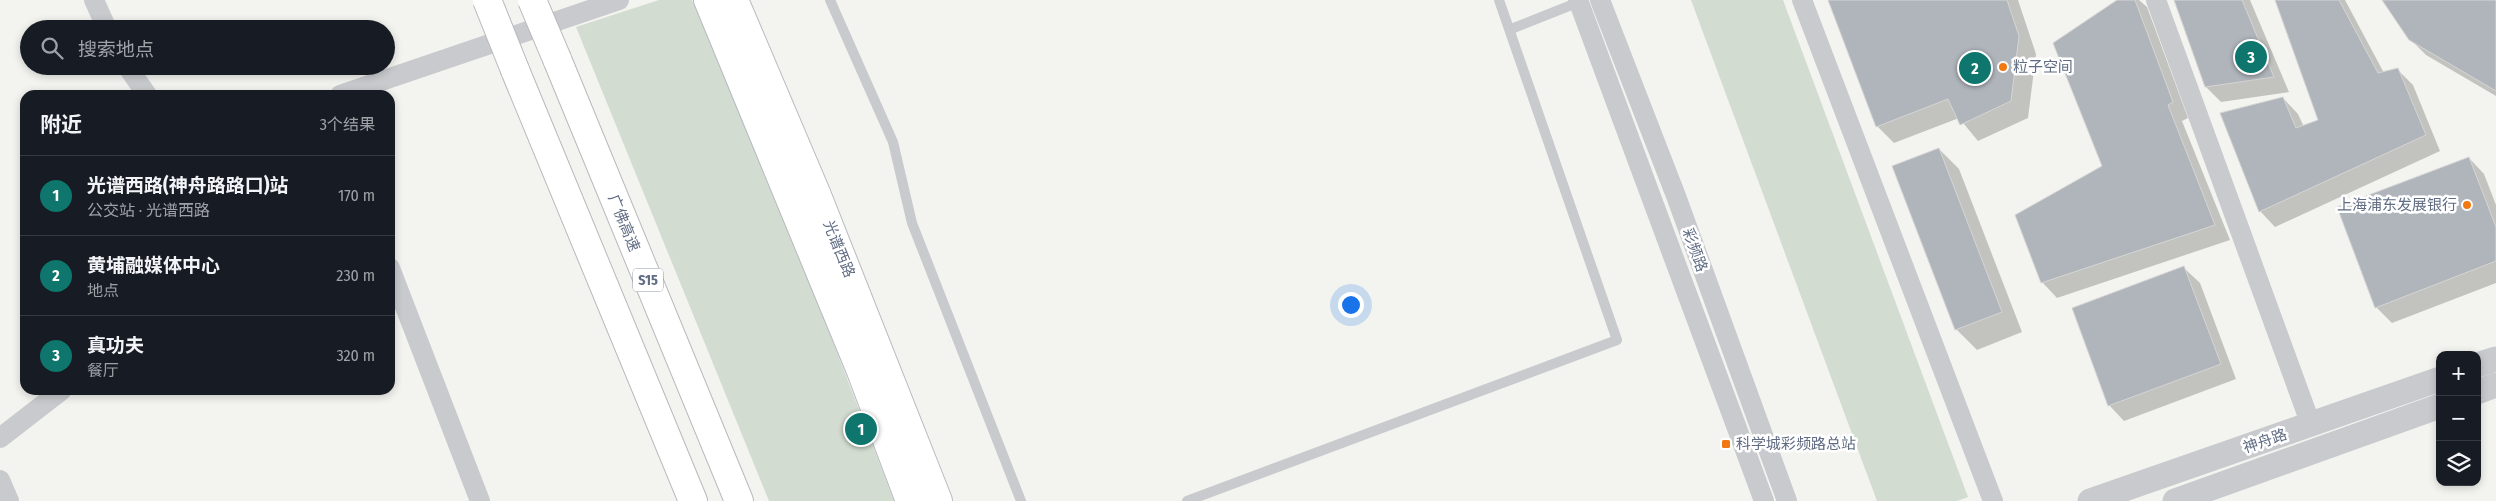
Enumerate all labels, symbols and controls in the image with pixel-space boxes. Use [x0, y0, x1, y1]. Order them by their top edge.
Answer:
search box [20, 20, 395, 75]
icon: search [38, 34, 66, 62]
text: 搜索地点 [78, 38, 154, 61]
pin: 3 [2235, 38, 2267, 76]
pin: 2 [1959, 49, 1991, 87]
place label: 粒子空间 [2013, 58, 2073, 76]
marker: 粒子空间 [1997, 61, 2009, 73]
text: 附近 [40, 112, 82, 138]
text: 3个结果 [320, 115, 375, 134]
text: 光谱西路(神舟路路口)站 [87, 174, 288, 197]
text: 1 [53, 186, 59, 205]
text: 170 m [338, 186, 375, 205]
street label: 广佛高速 [604, 192, 644, 254]
place label: 上海浦东发展银行 [2337, 196, 2457, 214]
marker: 上海浦东发展银行 [2461, 199, 2473, 211]
text: 公交站 · 光谱西路 [87, 201, 210, 220]
street label: 光谱西路 [819, 218, 859, 280]
street label: 彩频路 [1679, 226, 1711, 274]
text: 黄埔融媒体中心 [87, 254, 220, 277]
text: 2 [52, 266, 60, 285]
text: 230 m [336, 266, 375, 285]
road number: S15 [633, 268, 663, 292]
text: 地点 [87, 281, 119, 300]
your location [1338, 292, 1364, 318]
text: 真功夫 [87, 334, 144, 357]
text: 3 [52, 346, 60, 365]
text: 320 m [336, 346, 375, 365]
map controls [2436, 351, 2481, 486]
button: + [2436, 351, 2481, 396]
text: 餐厅 [87, 361, 119, 380]
button: − [2436, 396, 2481, 441]
pin: 1 [845, 410, 877, 448]
street label: 神舟路 [2241, 425, 2289, 457]
place label: 科学城彩频路总站 [1736, 435, 1856, 453]
marker: 科学城彩频路总站 [1720, 438, 1732, 450]
button: layers [2436, 441, 2481, 486]

